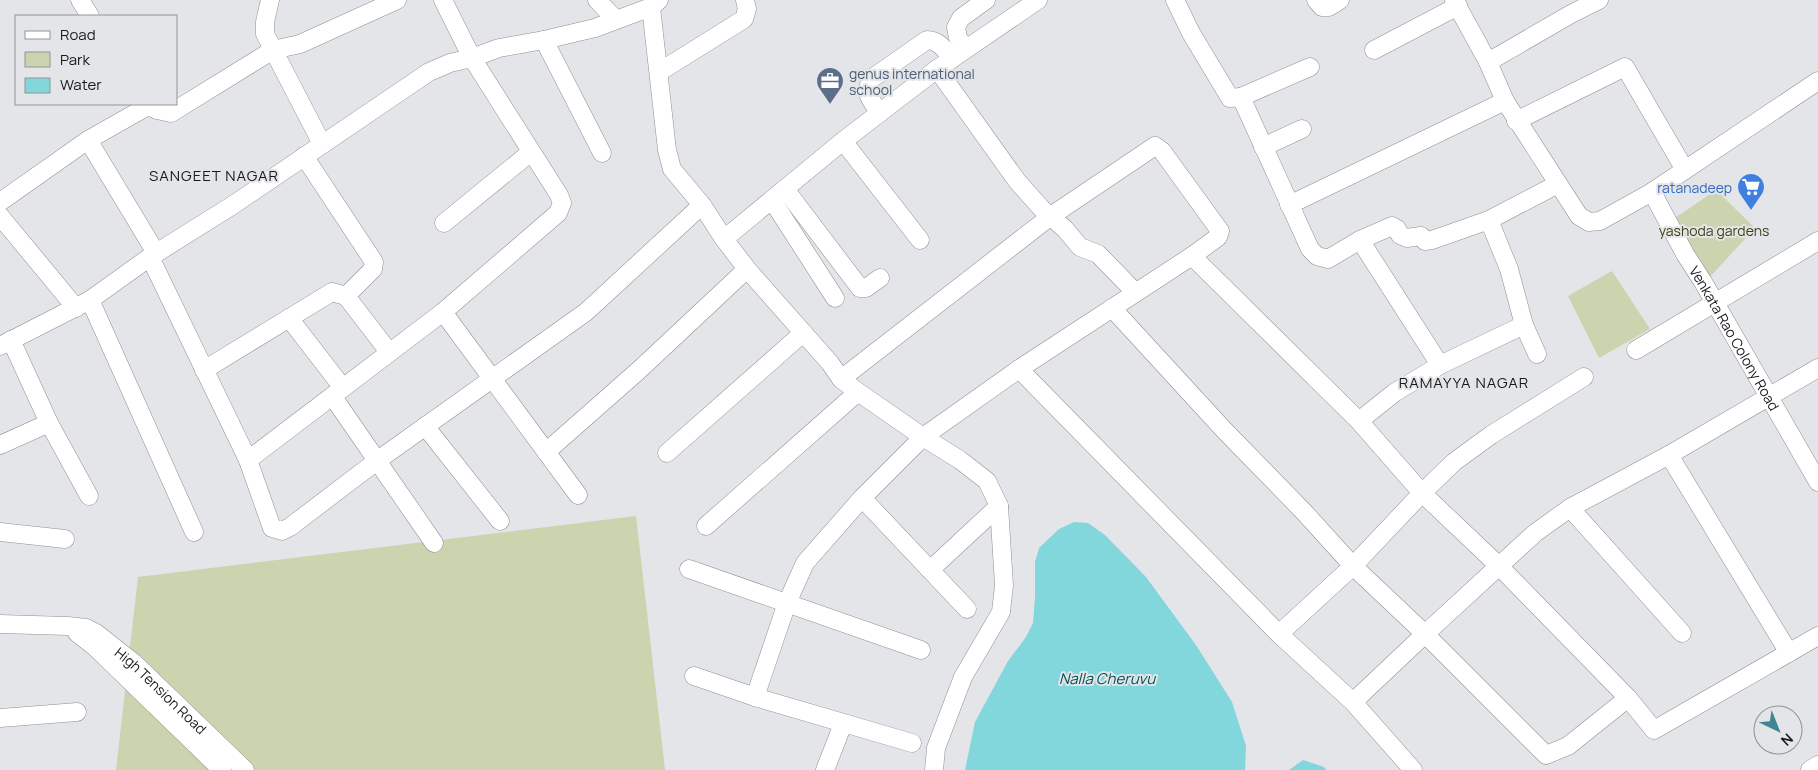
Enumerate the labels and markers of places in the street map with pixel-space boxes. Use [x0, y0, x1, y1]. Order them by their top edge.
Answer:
place label: genus international school [849, 64, 975, 99]
office icon: genus international school [815, 66, 845, 105]
supermarket icon: ratanadeep [1736, 172, 1766, 211]
place label: ratanadeep [1657, 178, 1732, 197]

